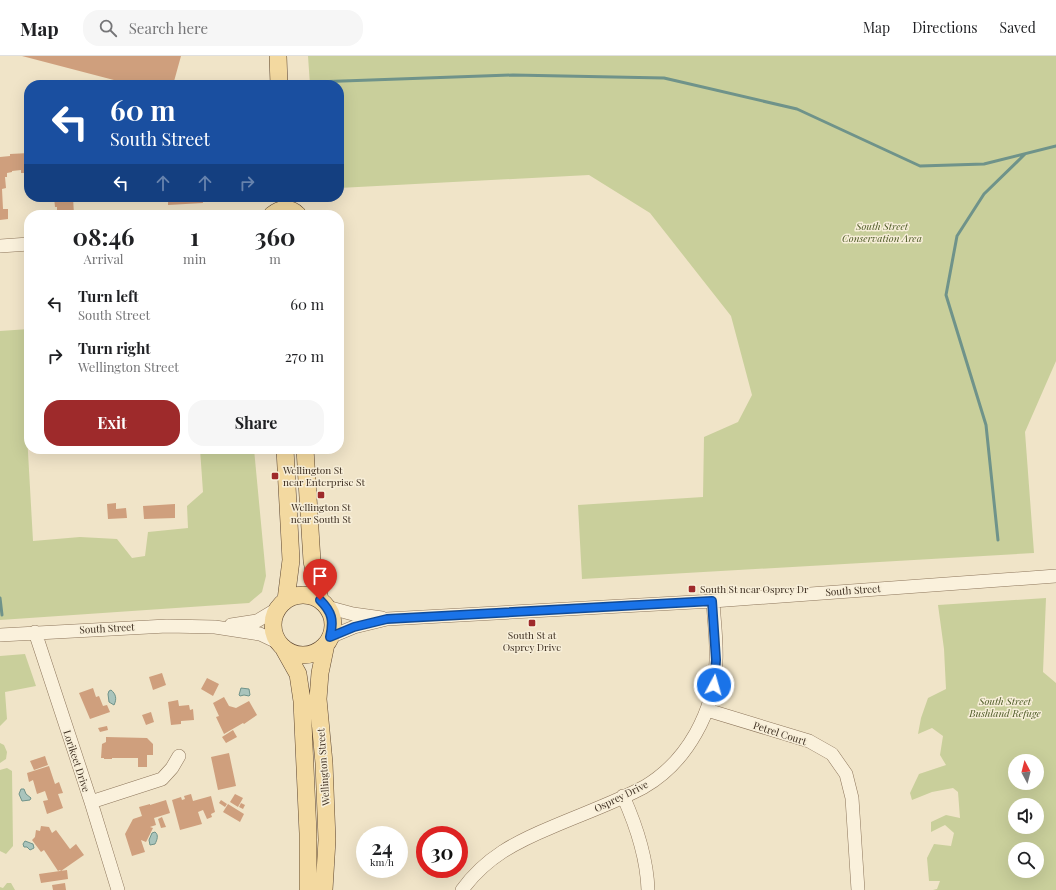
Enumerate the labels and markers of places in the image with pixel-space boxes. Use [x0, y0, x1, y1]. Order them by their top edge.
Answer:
place label: Wellington St near Enterprise St [282, 463, 365, 489]
marker: Wellington St near Enterprise St [270, 471, 280, 481]
marker: Wellington St near South St [316, 490, 326, 500]
place label: Wellington St near South St [290, 500, 352, 526]
pin [303, 559, 337, 600]
place label: South St near Osprey Dr [700, 582, 809, 596]
marker: South St near Osprey Dr [687, 584, 697, 594]
marker: South St at Osprey Drive [527, 618, 537, 628]
place label: South St at Osprey Drive [503, 628, 561, 654]

